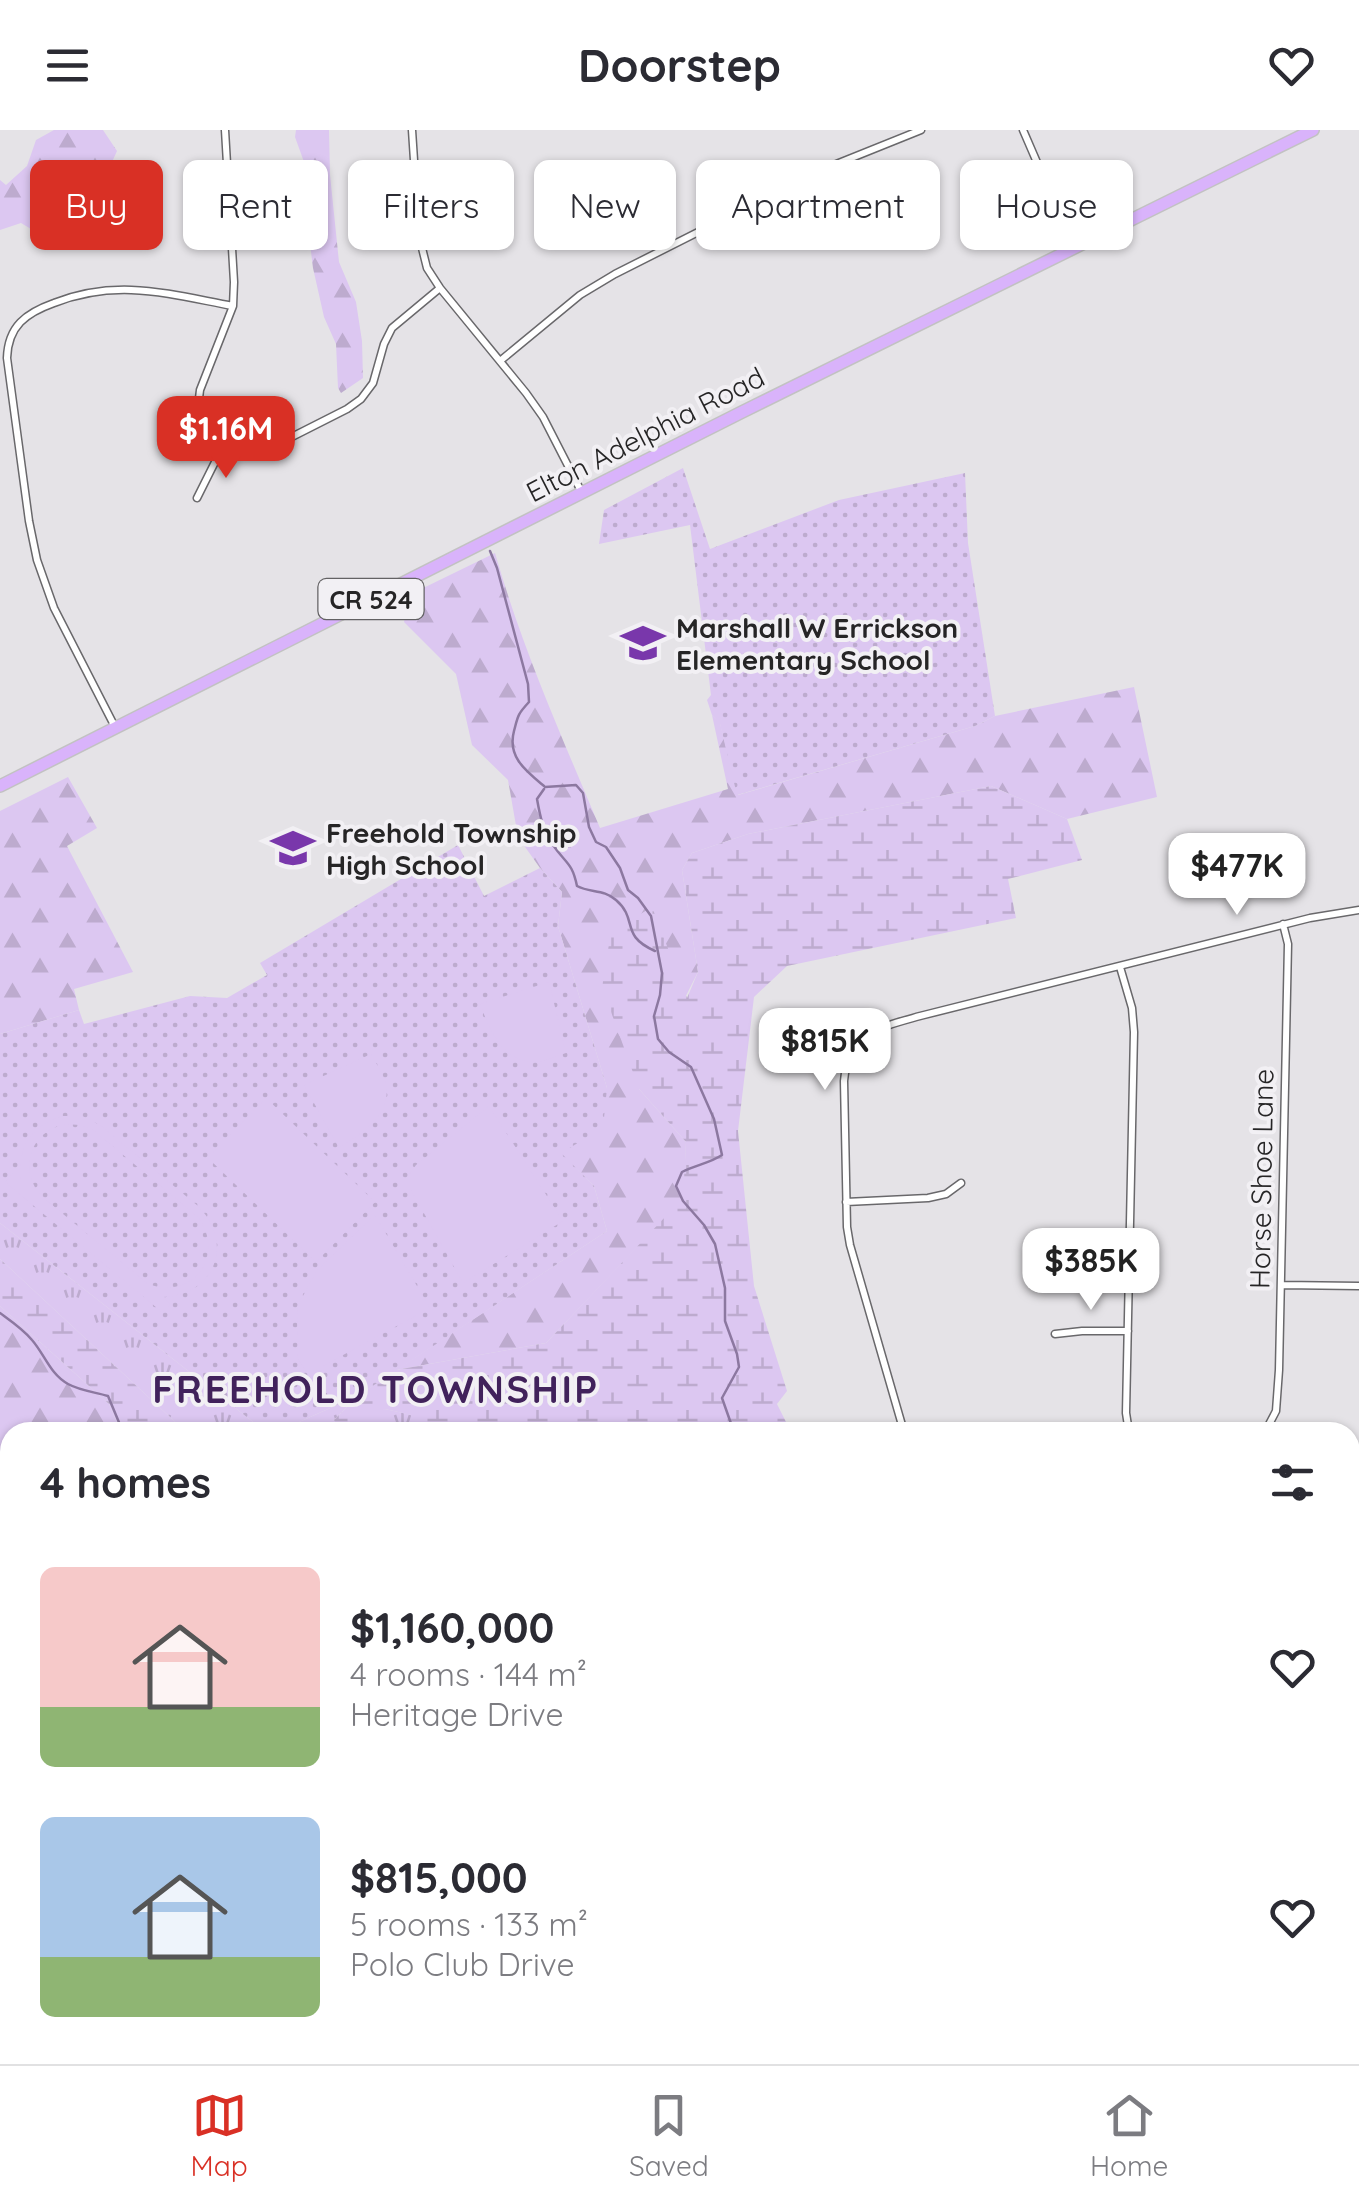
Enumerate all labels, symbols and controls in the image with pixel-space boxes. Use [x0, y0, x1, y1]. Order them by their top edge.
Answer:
text: Doorstep [578, 37, 781, 93]
icon: menu [40, 38, 95, 93]
icon: heart [1264, 38, 1319, 93]
chip: Buy [30, 160, 163, 250]
chip: Rent [183, 160, 328, 250]
chip: Filters [348, 160, 514, 250]
chip: New [534, 160, 676, 250]
chip: Apartment [696, 160, 940, 250]
chip: House [960, 160, 1133, 250]
street label: Elton Adelphia Road [520, 359, 770, 509]
pin: $1.16M [145, 396, 307, 481]
text: $1.16M [179, 408, 273, 448]
road number: CR 524 [318, 579, 424, 619]
place label: Marshall W Errickson Elementary School [676, 610, 958, 677]
school or university icon: Marshall W Errickson Elementary School [619, 619, 667, 667]
place label: Freehold Township High School [326, 815, 577, 882]
school or university icon: Freehold Township High School [269, 824, 317, 872]
pin: $477K [1167, 833, 1307, 918]
text: $477K [1190, 845, 1284, 885]
pin: $815K [755, 1008, 895, 1093]
text: $815K [781, 1020, 869, 1060]
street label: Horse Shoe Lane [1242, 1069, 1280, 1289]
pin: $385K [1021, 1228, 1161, 1313]
text: $385K [1044, 1240, 1138, 1280]
district label: FREEHOLD TOWNSHIP [152, 1365, 600, 1413]
icon: filters [1265, 1455, 1320, 1510]
text: 4 homes [40, 1456, 211, 1509]
text: $1,160,000 [350, 1601, 554, 1654]
icon: home [120, 1607, 240, 1727]
icon: heart [1265, 1640, 1320, 1695]
text: 4 rooms · 144 m² [350, 1654, 587, 1694]
text: Heritage Drive [350, 1694, 564, 1734]
text: $815,000 [350, 1851, 528, 1904]
icon: home [120, 1857, 240, 1977]
icon: heart [1265, 1890, 1320, 1945]
text: 5 rooms · 133 m² [350, 1904, 588, 1944]
text: Polo Club Drive [350, 1944, 575, 1984]
tab: Map [191, 2088, 248, 2183]
tab: Saved [629, 2088, 709, 2183]
tab: Home [1090, 2088, 1168, 2183]

